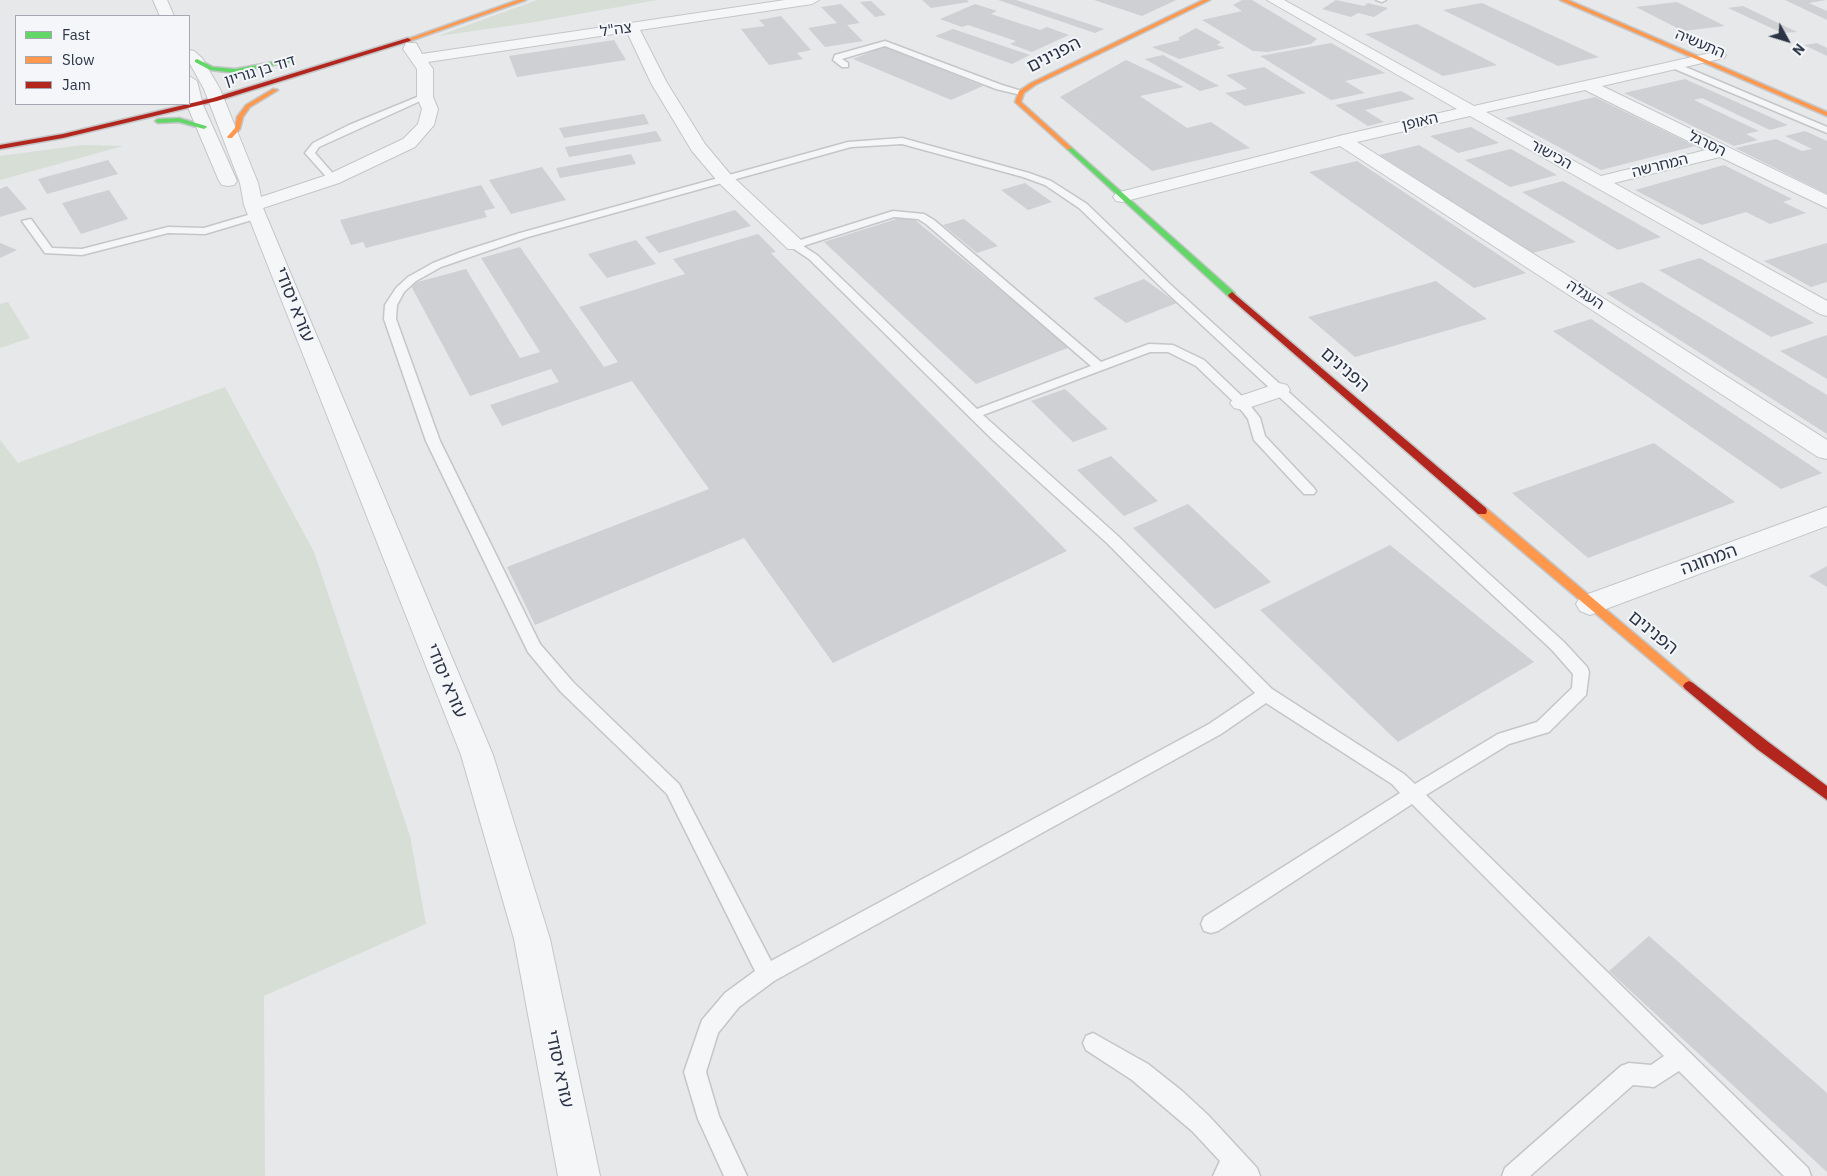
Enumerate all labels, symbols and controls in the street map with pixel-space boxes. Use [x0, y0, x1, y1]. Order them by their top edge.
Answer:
legend [15, 15, 190, 105]
north arrow [1762, 15, 1812, 65]
street label: צה"ל [599, 19, 633, 41]
text: Fast [62, 25, 90, 44]
street label: התעשיה [1672, 25, 1728, 63]
street label: הפנינים [1023, 32, 1085, 78]
text: N [1788, 40, 1809, 59]
text: Slow [62, 50, 95, 69]
street label: דוד בן גוריון [222, 52, 298, 90]
text: Jam [62, 75, 91, 94]
street label: האופן [1400, 109, 1440, 135]
street label: הסרגל [1685, 127, 1729, 161]
street label: הכישור [1527, 136, 1575, 174]
street label: המחרשה [1630, 150, 1690, 182]
street label: עזרא יסודי [269, 264, 319, 346]
street label: העגלה [1563, 276, 1607, 314]
street label: הפנינים [1316, 343, 1374, 397]
street label: המחוגה [1678, 540, 1740, 580]
street label: הפנינים [1624, 606, 1682, 660]
street label: עזרא יסודי [421, 640, 471, 722]
street label: עזרא יסודי [540, 1028, 578, 1110]

